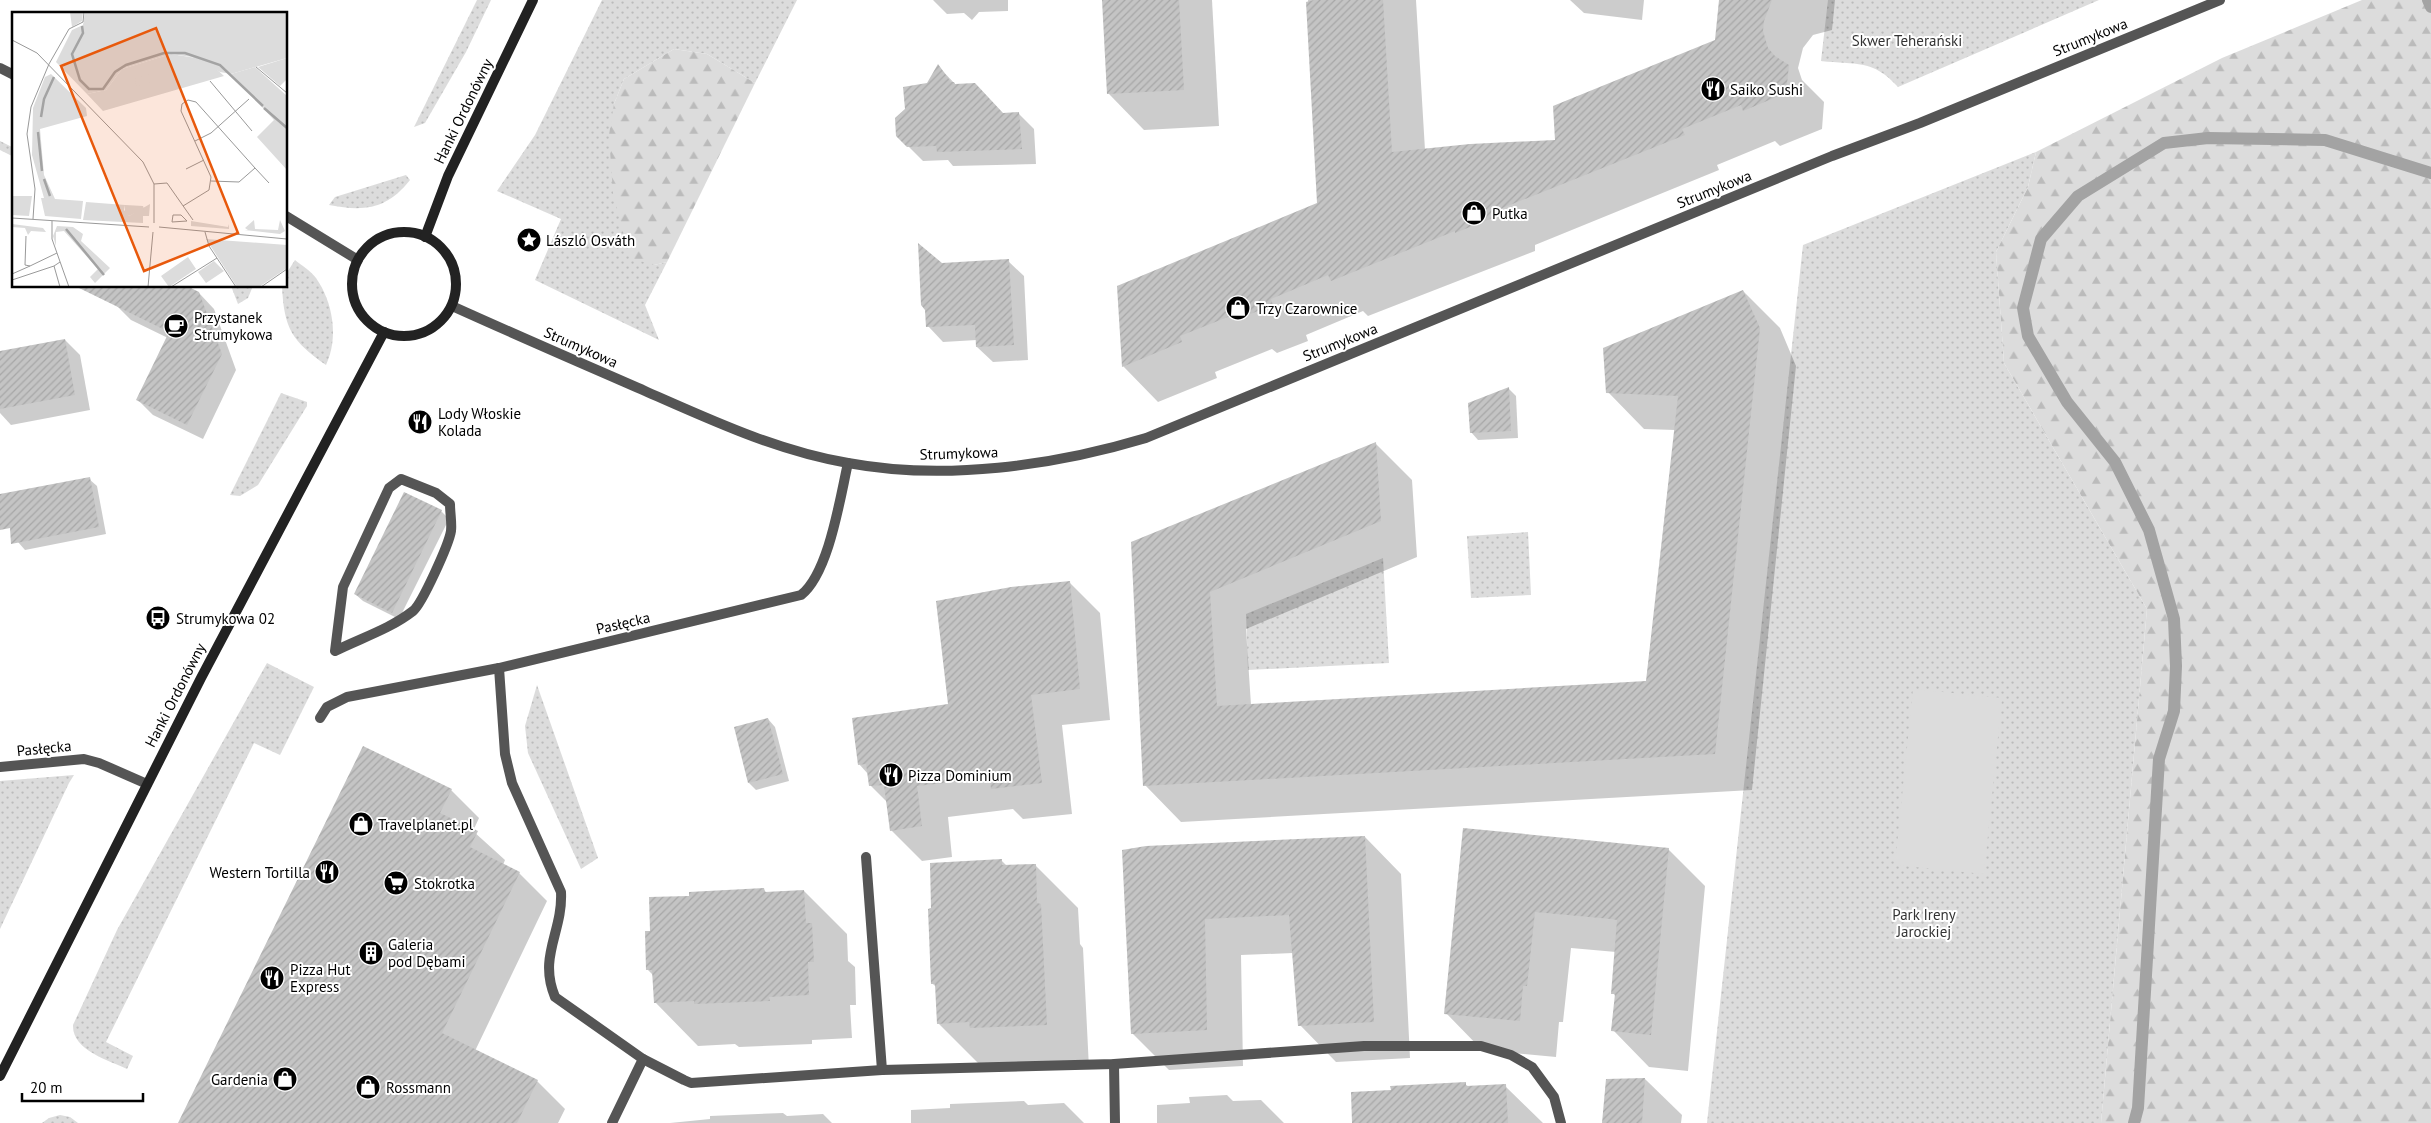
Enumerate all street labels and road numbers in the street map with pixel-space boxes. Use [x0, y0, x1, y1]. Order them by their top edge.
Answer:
street label: Strumykowa [2050, 13, 2130, 61]
street label: Hanki Ordonówny [429, 55, 497, 167]
street label: Strumykowa [1674, 165, 1754, 213]
street label: Strumykowa [1300, 318, 1380, 366]
street label: Strumykowa [541, 322, 621, 372]
street label: Strumykowa [919, 442, 999, 464]
street label: Pasłęcka [594, 608, 652, 638]
street label: Hanki Ordonówny [140, 640, 210, 750]
street label: Pasłęcka [16, 736, 72, 760]

